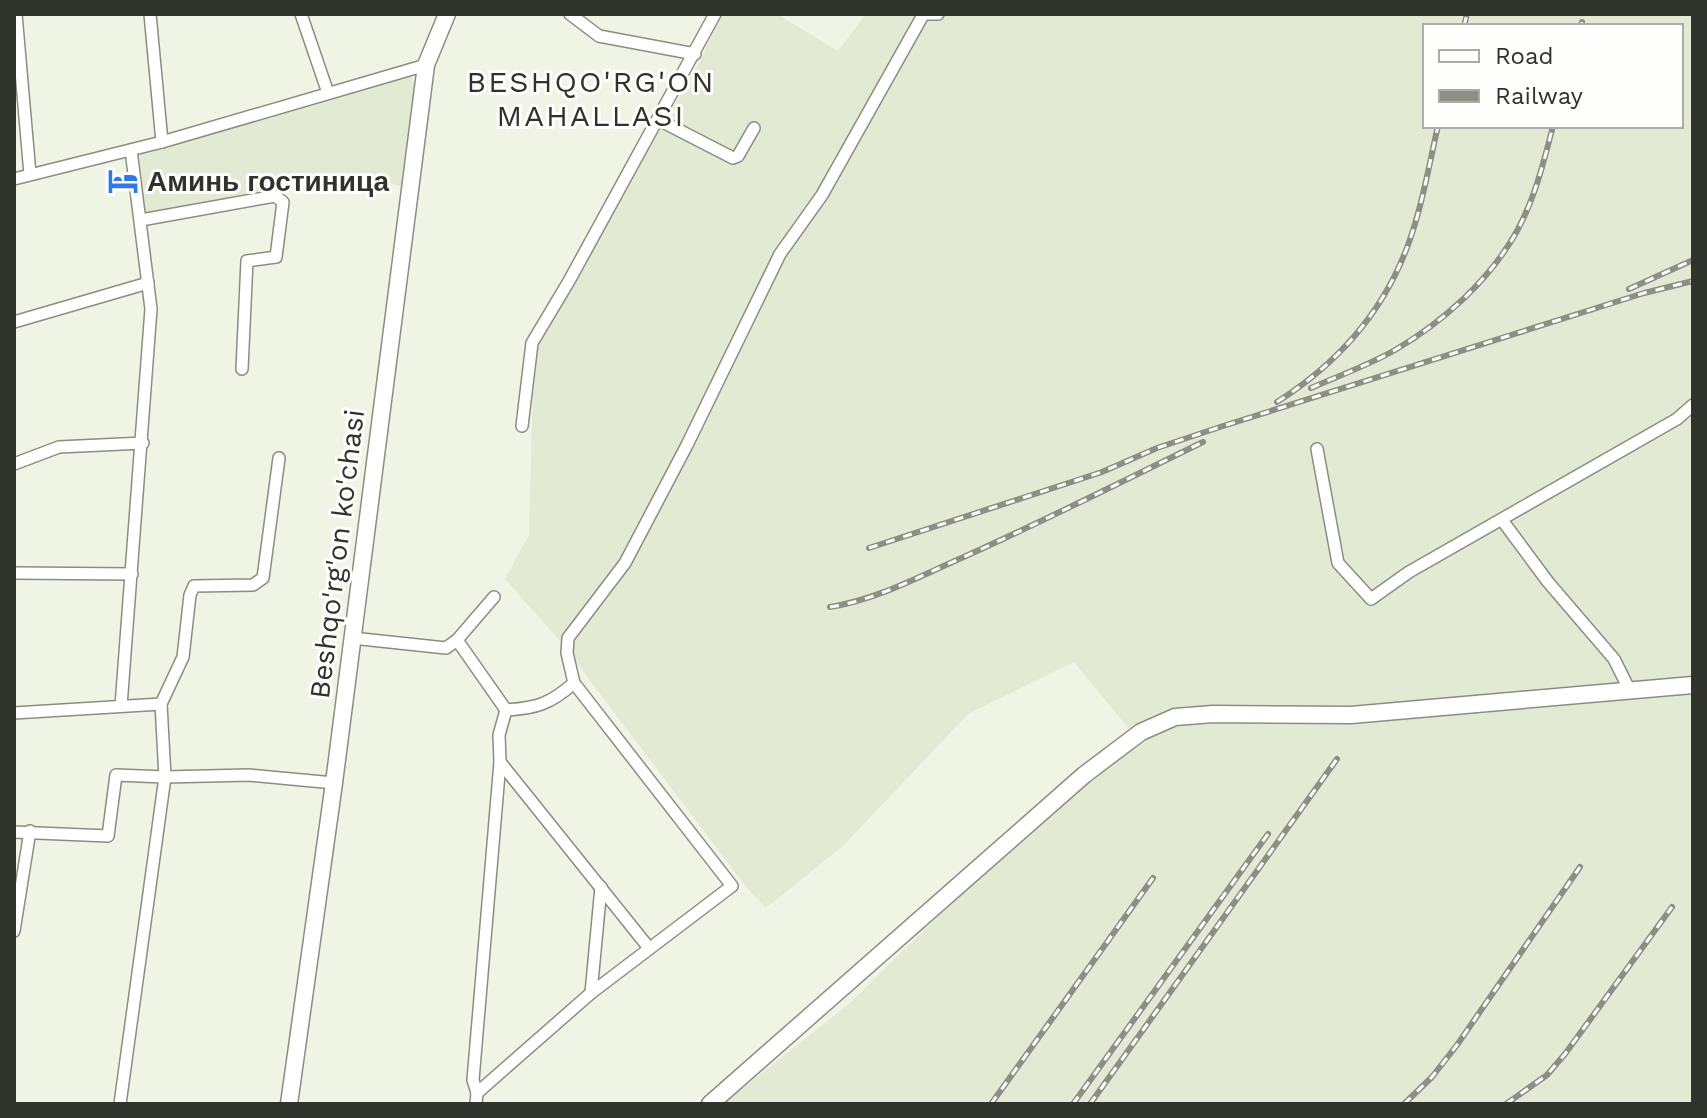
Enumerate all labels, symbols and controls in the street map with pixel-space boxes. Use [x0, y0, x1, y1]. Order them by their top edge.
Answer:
legend [1423, 24, 1683, 128]
text: Road [1495, 42, 1554, 70]
district label: BESHQO'RG'ON MAHALLASI [467, 64, 715, 133]
text: Railway [1495, 82, 1584, 110]
hotel icon: Аминь гостиница [106, 164, 140, 198]
place label: Аминь гостиница [147, 165, 389, 198]
street label: Beshqo'rg'on ko'chasi [303, 407, 371, 701]

